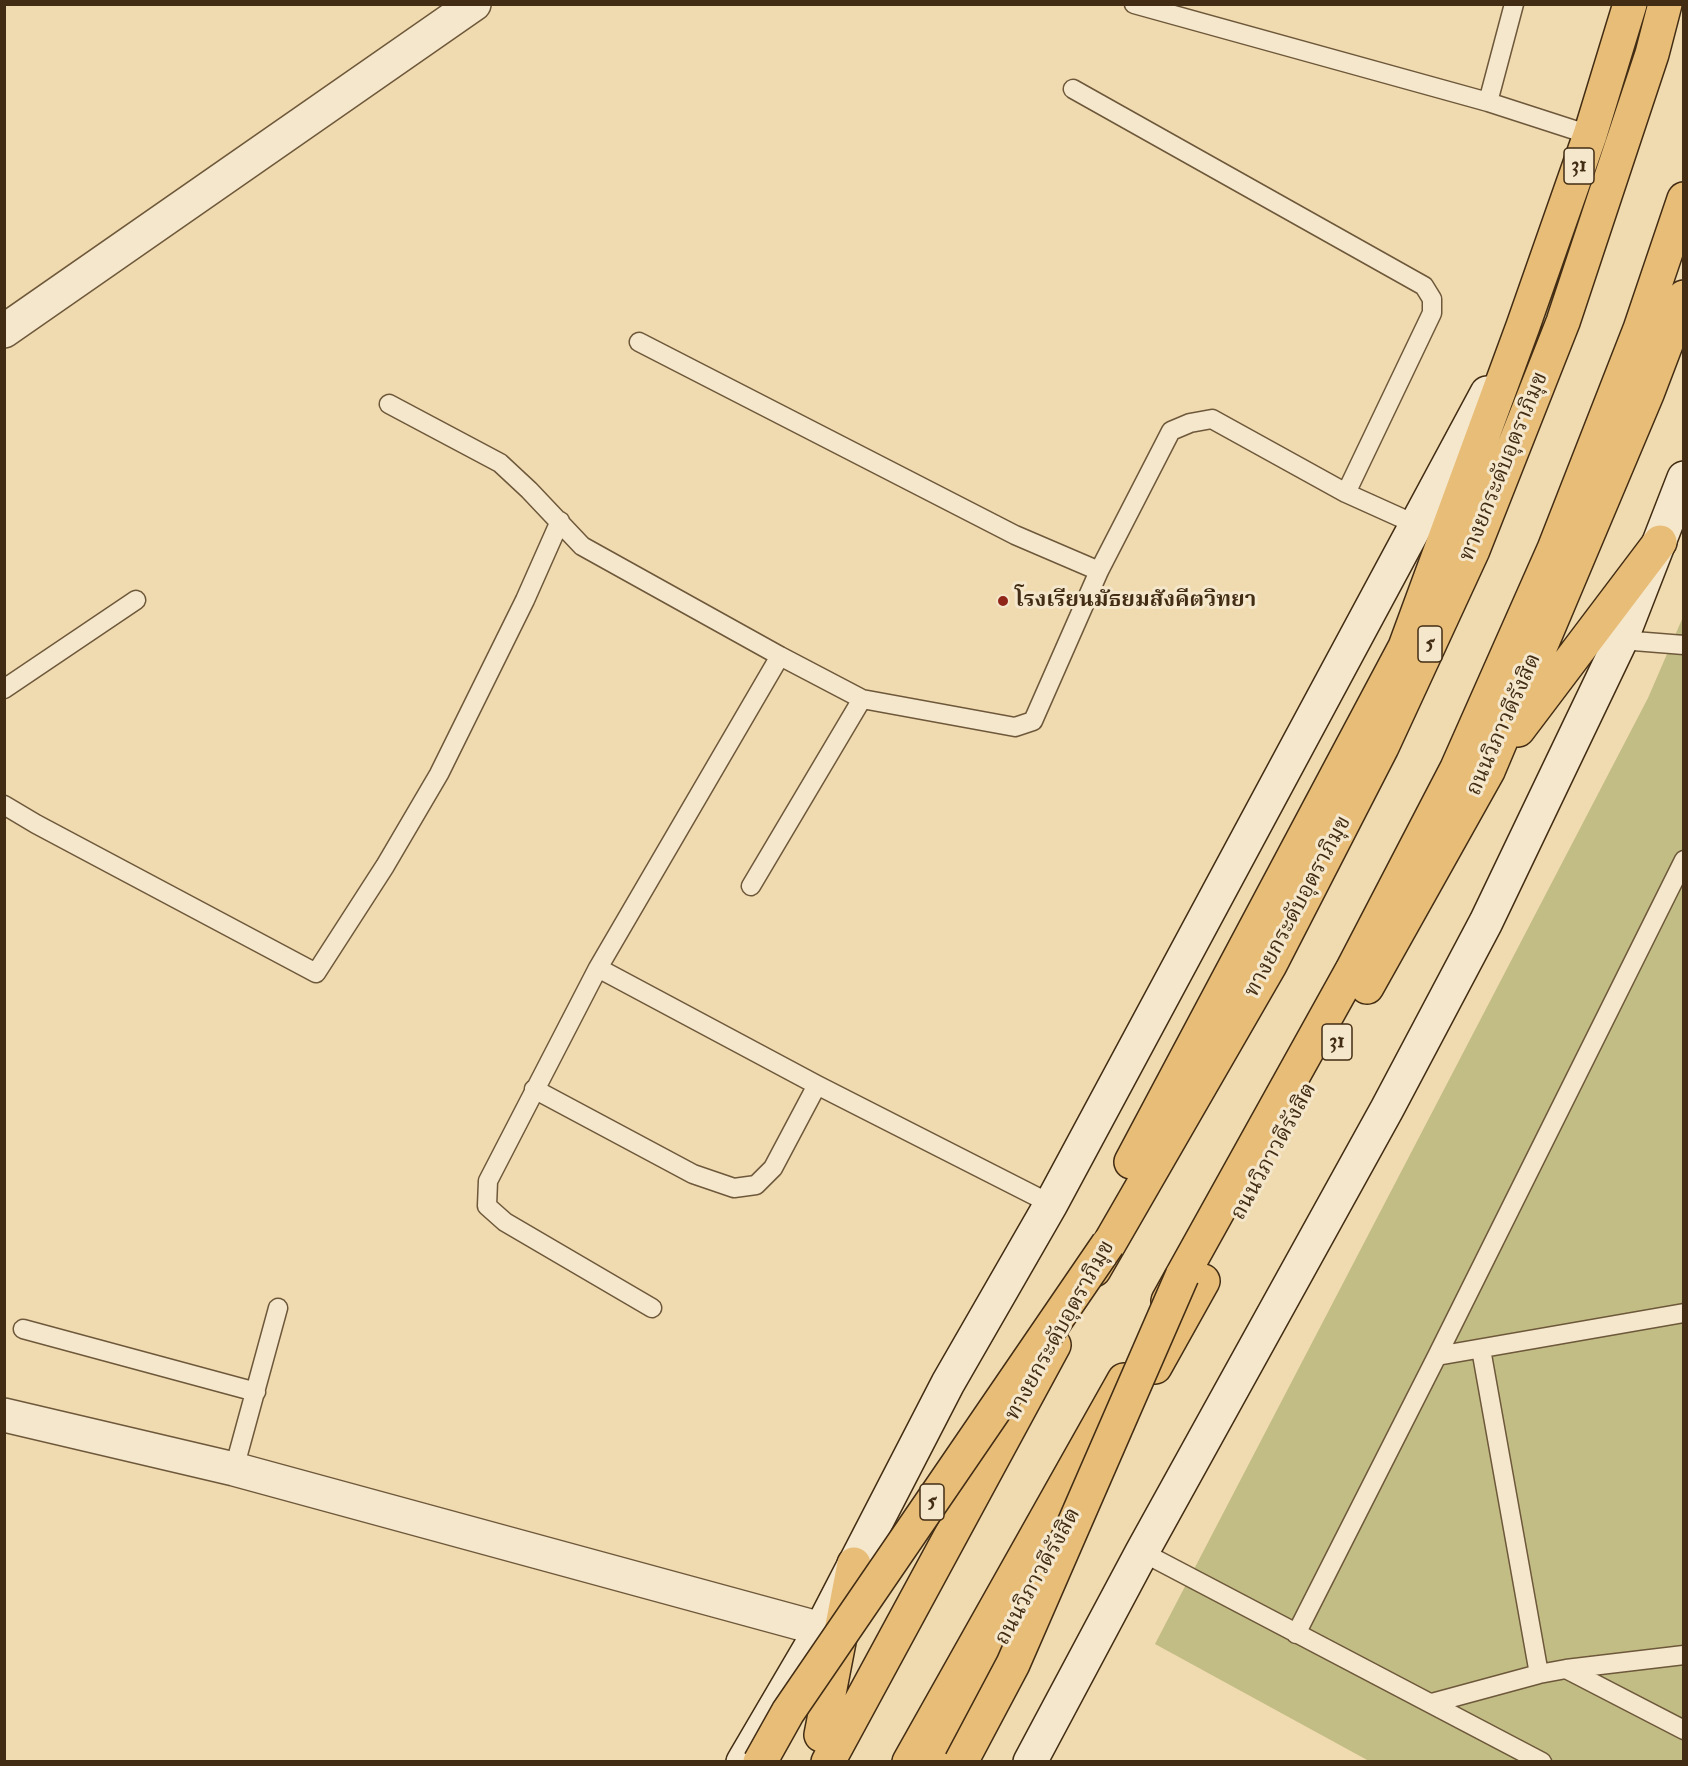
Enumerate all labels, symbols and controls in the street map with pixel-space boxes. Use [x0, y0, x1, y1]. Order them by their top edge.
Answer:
road number: 31 [1564, 148, 1594, 184]
street label: ทางยกระดับอุตราภิมุข [1455, 369, 1555, 565]
place label: โรงเรียนมัธยมสังคีตวิทยา [1015, 588, 1256, 614]
marker: โรงเรียนมัธยมสังคีตวิทยา [996, 594, 1010, 608]
road number: 5 [1418, 626, 1442, 662]
street label: ถนนวิภาวดีรังสิต [1462, 650, 1548, 800]
street label: ทางยกระดับอุตราภิมุข [1240, 812, 1358, 1002]
road number: 31 [1322, 1024, 1352, 1060]
street label: ถนนวิภาวดีรังสิต [1226, 1079, 1324, 1225]
street label: ทางยกระดับอุตราภิมุข [1001, 1236, 1121, 1426]
road number: 5 [920, 1484, 944, 1520]
street label: ถนนวิภาวดีรังสิต [990, 1504, 1088, 1650]

